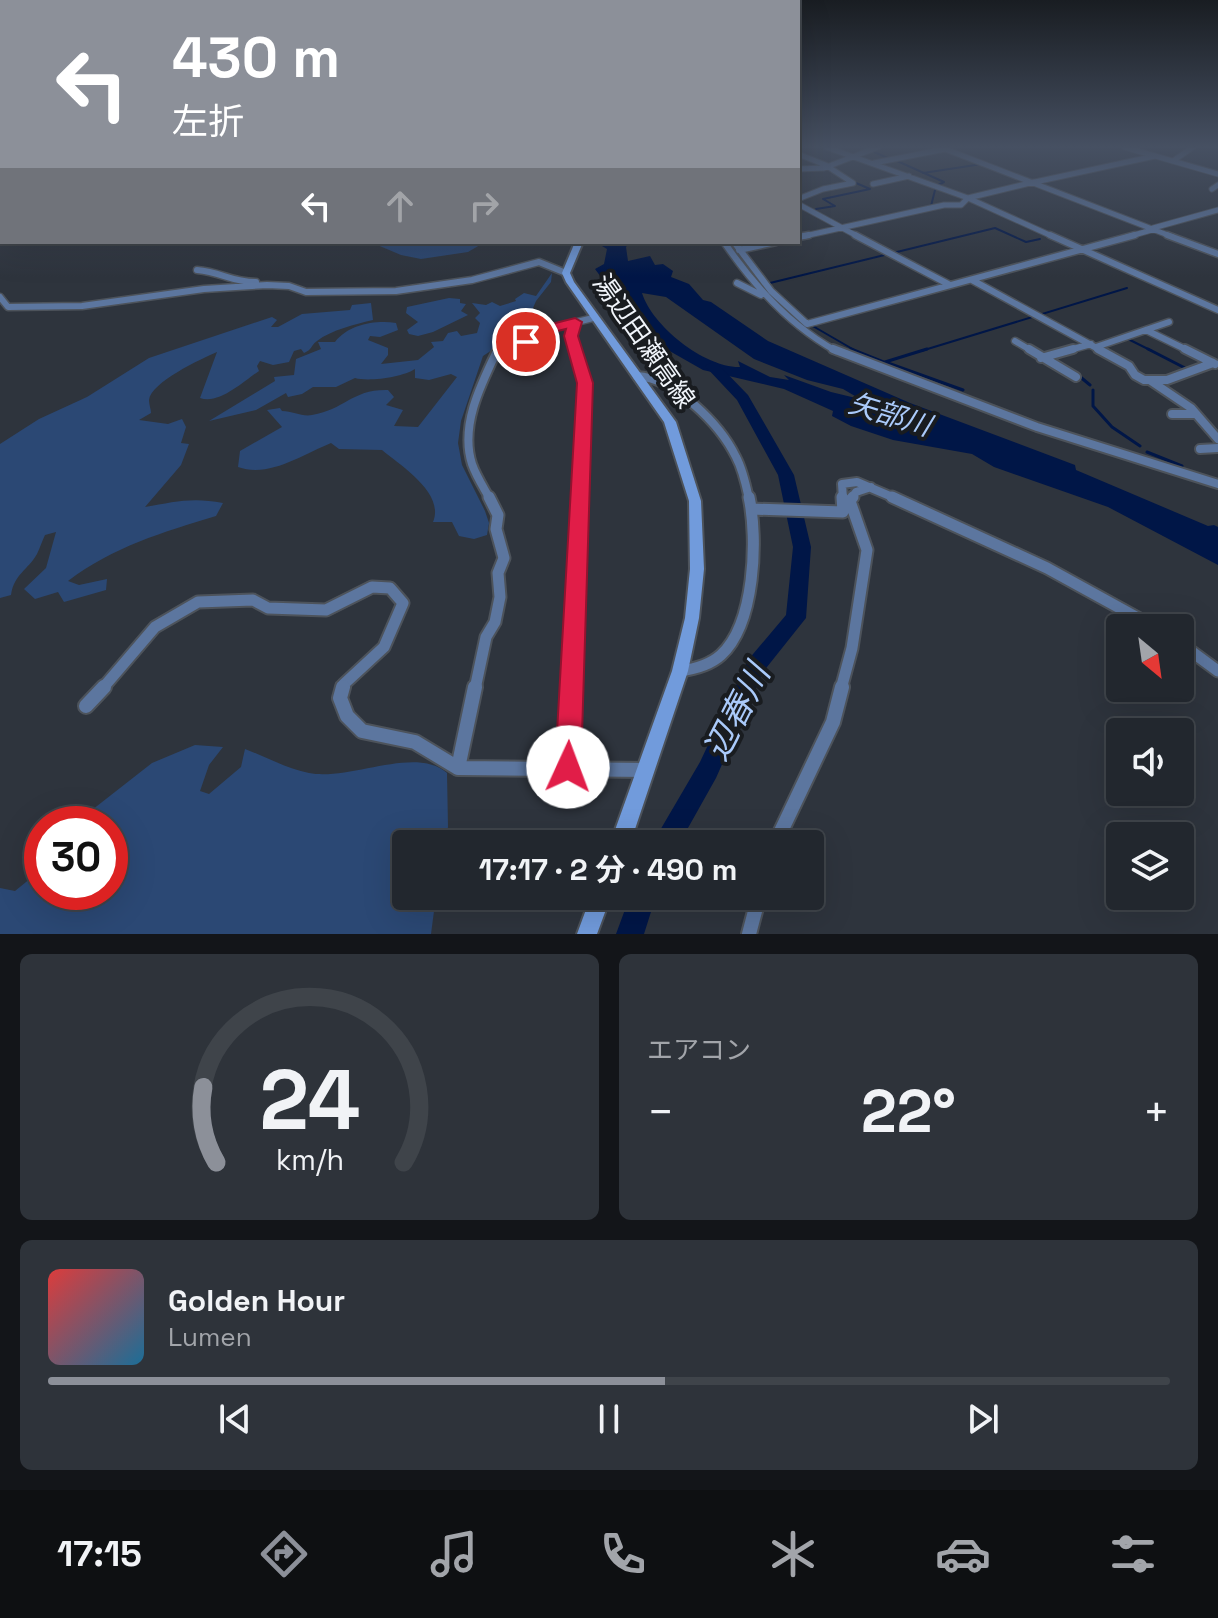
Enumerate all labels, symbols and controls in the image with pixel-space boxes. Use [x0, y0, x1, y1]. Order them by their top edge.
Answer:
text: 430 m [172, 22, 340, 93]
icon: left [40, 32, 144, 136]
text: 左折 [172, 99, 244, 145]
icon: left [294, 184, 338, 228]
icon: ahead [378, 184, 422, 228]
icon: right [462, 184, 506, 228]
street label: 湯辺田瀬高線 [585, 267, 703, 415]
pin [492, 308, 560, 376]
icon: arrive [504, 320, 548, 364]
water label: 矢部川 [845, 385, 938, 444]
north arrow [1106, 614, 1194, 702]
map controls [1106, 614, 1194, 910]
water label: 辺春川 [695, 654, 781, 767]
button: sound [1106, 718, 1194, 806]
position arrow [526, 725, 610, 809]
speed limit sign: 30 [24, 806, 128, 910]
button: layers [1106, 822, 1194, 910]
text: 17:17 · 2 分 · 490 m [479, 850, 737, 889]
text: エアコン [647, 1033, 751, 1067]
text: 24 [259, 1047, 360, 1153]
text: 22° [861, 1073, 956, 1150]
text: − [647, 1084, 674, 1140]
text: + [1143, 1084, 1170, 1140]
text: km/h [275, 1142, 344, 1178]
text: Golden Hour [168, 1281, 345, 1320]
text: Lumen [168, 1320, 252, 1354]
icon: previous [213, 1397, 257, 1441]
icon: pause [587, 1397, 631, 1441]
icon: next [961, 1397, 1005, 1441]
icon: directions [256, 1526, 312, 1582]
icon: music [426, 1526, 482, 1582]
icon: phone [595, 1526, 651, 1582]
icon: climate [765, 1526, 821, 1582]
icon: car [935, 1526, 991, 1582]
icon: filters [1105, 1526, 1161, 1582]
text: 17:15 [57, 1531, 142, 1577]

